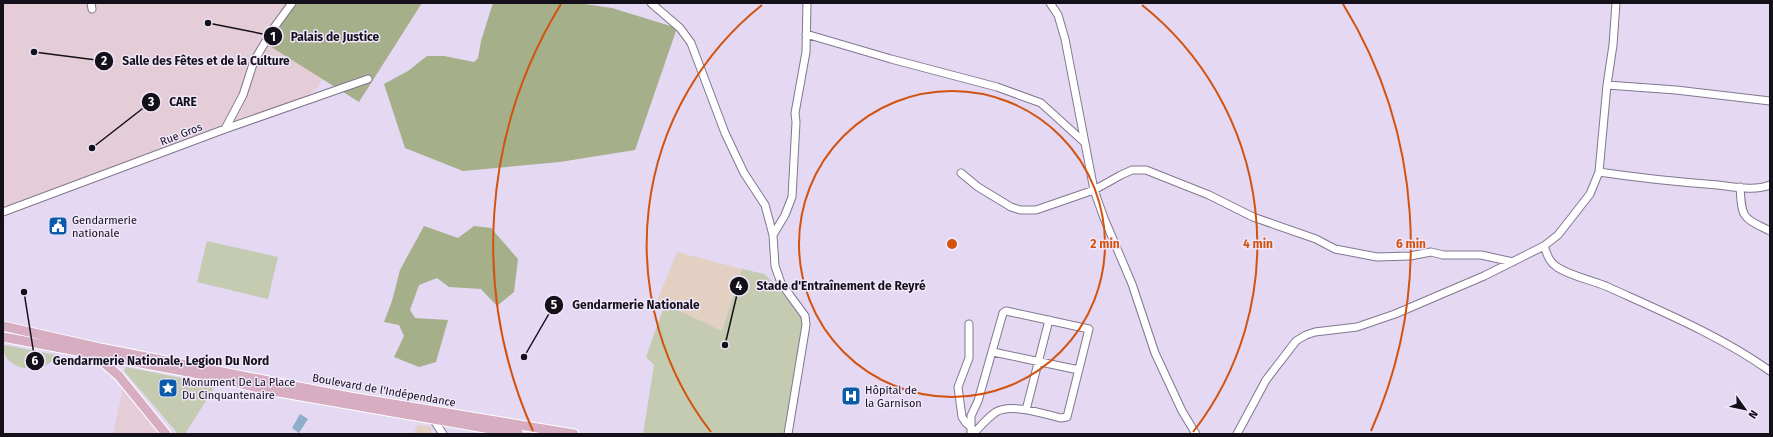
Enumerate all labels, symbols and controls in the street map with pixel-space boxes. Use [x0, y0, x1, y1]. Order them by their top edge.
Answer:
callout: Palais de Justice [263, 24, 388, 48]
text: 1 [270, 30, 276, 44]
text: Palais de Justice [291, 30, 380, 44]
callout: Salle des Fêtes et de la Culture [94, 49, 298, 73]
text: 2 [101, 54, 107, 68]
text: Salle des Fêtes et de la Culture [122, 54, 290, 68]
callout: CARE [141, 90, 205, 114]
text: 3 [147, 95, 154, 109]
text: CARE [169, 95, 197, 109]
street label: Rue Gros [158, 120, 204, 148]
place label: Gendarmerie nationale [72, 214, 137, 240]
public building icon: Gendarmerie nationale [47, 215, 69, 237]
centre of rings [945, 237, 959, 251]
text: 2 min [1090, 237, 1120, 251]
text: 4 min [1243, 237, 1273, 251]
text: 6 min [1396, 237, 1426, 251]
callout: Stade d'Entraînement de Reyré [729, 274, 934, 298]
text: 4 [736, 279, 743, 293]
text: Stade d'Entraînement de Reyré [756, 279, 926, 293]
callout: Gendarmerie Nationale [544, 293, 707, 317]
text: 5 [551, 298, 558, 312]
text: Gendarmerie Nationale [572, 298, 700, 312]
callout: Gendarmerie Nationale, Legion Du Nord [25, 349, 277, 373]
text: 6 [32, 354, 39, 368]
text: Gendarmerie Nationale, Legion Du Nord [53, 354, 269, 368]
street label: Boulevard de l'Indépendance [311, 371, 457, 410]
place label: Monument De La Place Du Cinquantenaire [182, 376, 295, 402]
place icon: Monument De La Place Du Cinquantenaire [157, 377, 179, 399]
place label: Hôpital de la Garnison [865, 384, 922, 410]
hospital icon: Hôpital de la Garnison [840, 385, 862, 407]
north arrow [1725, 389, 1765, 429]
text: N [1746, 408, 1760, 421]

